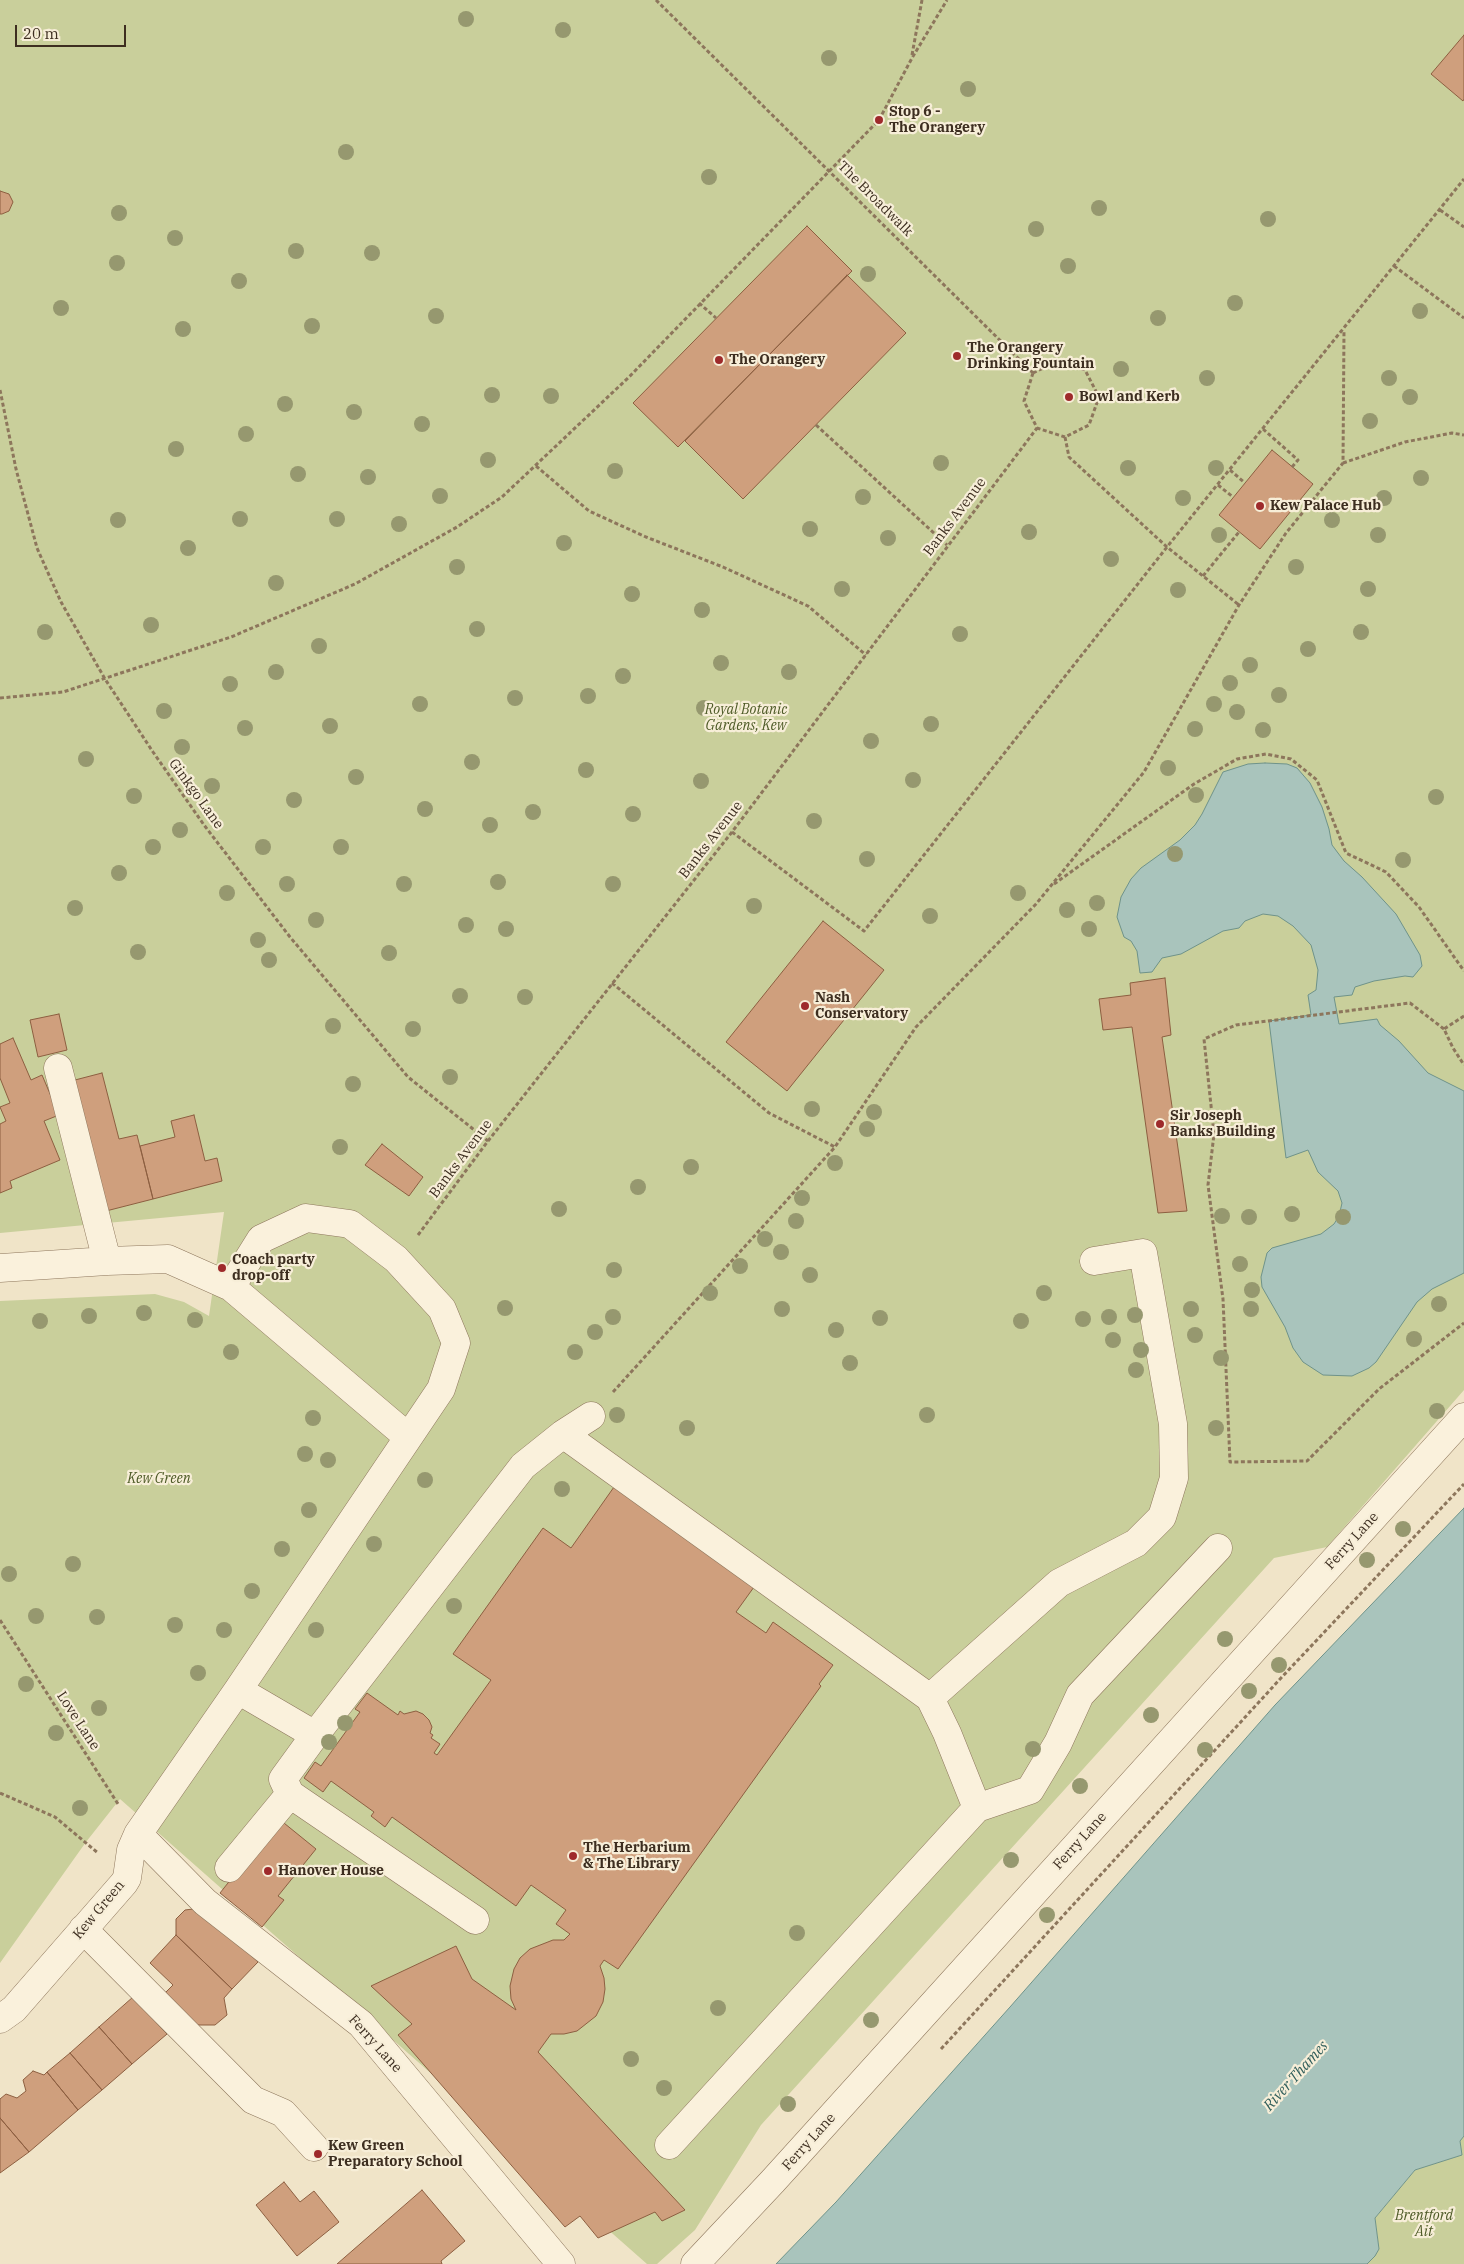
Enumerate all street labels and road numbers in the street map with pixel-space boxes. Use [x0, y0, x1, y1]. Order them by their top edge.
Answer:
street label: The Broadwalk [834, 158, 916, 240]
street label: Banks Avenue [920, 475, 990, 559]
street label: Ginkgo Lane [165, 756, 227, 832]
street label: Banks Avenue [676, 798, 746, 882]
street label: Banks Avenue [426, 1117, 496, 1201]
street label: Ferry Lane [1322, 1509, 1382, 1573]
street label: Love Lane [53, 1689, 103, 1753]
street label: Ferry Lane [1050, 1809, 1110, 1873]
street label: Kew Green [70, 1877, 128, 1943]
street label: Ferry Lane [345, 2012, 405, 2076]
street label: Ferry Lane [779, 2110, 839, 2174]

